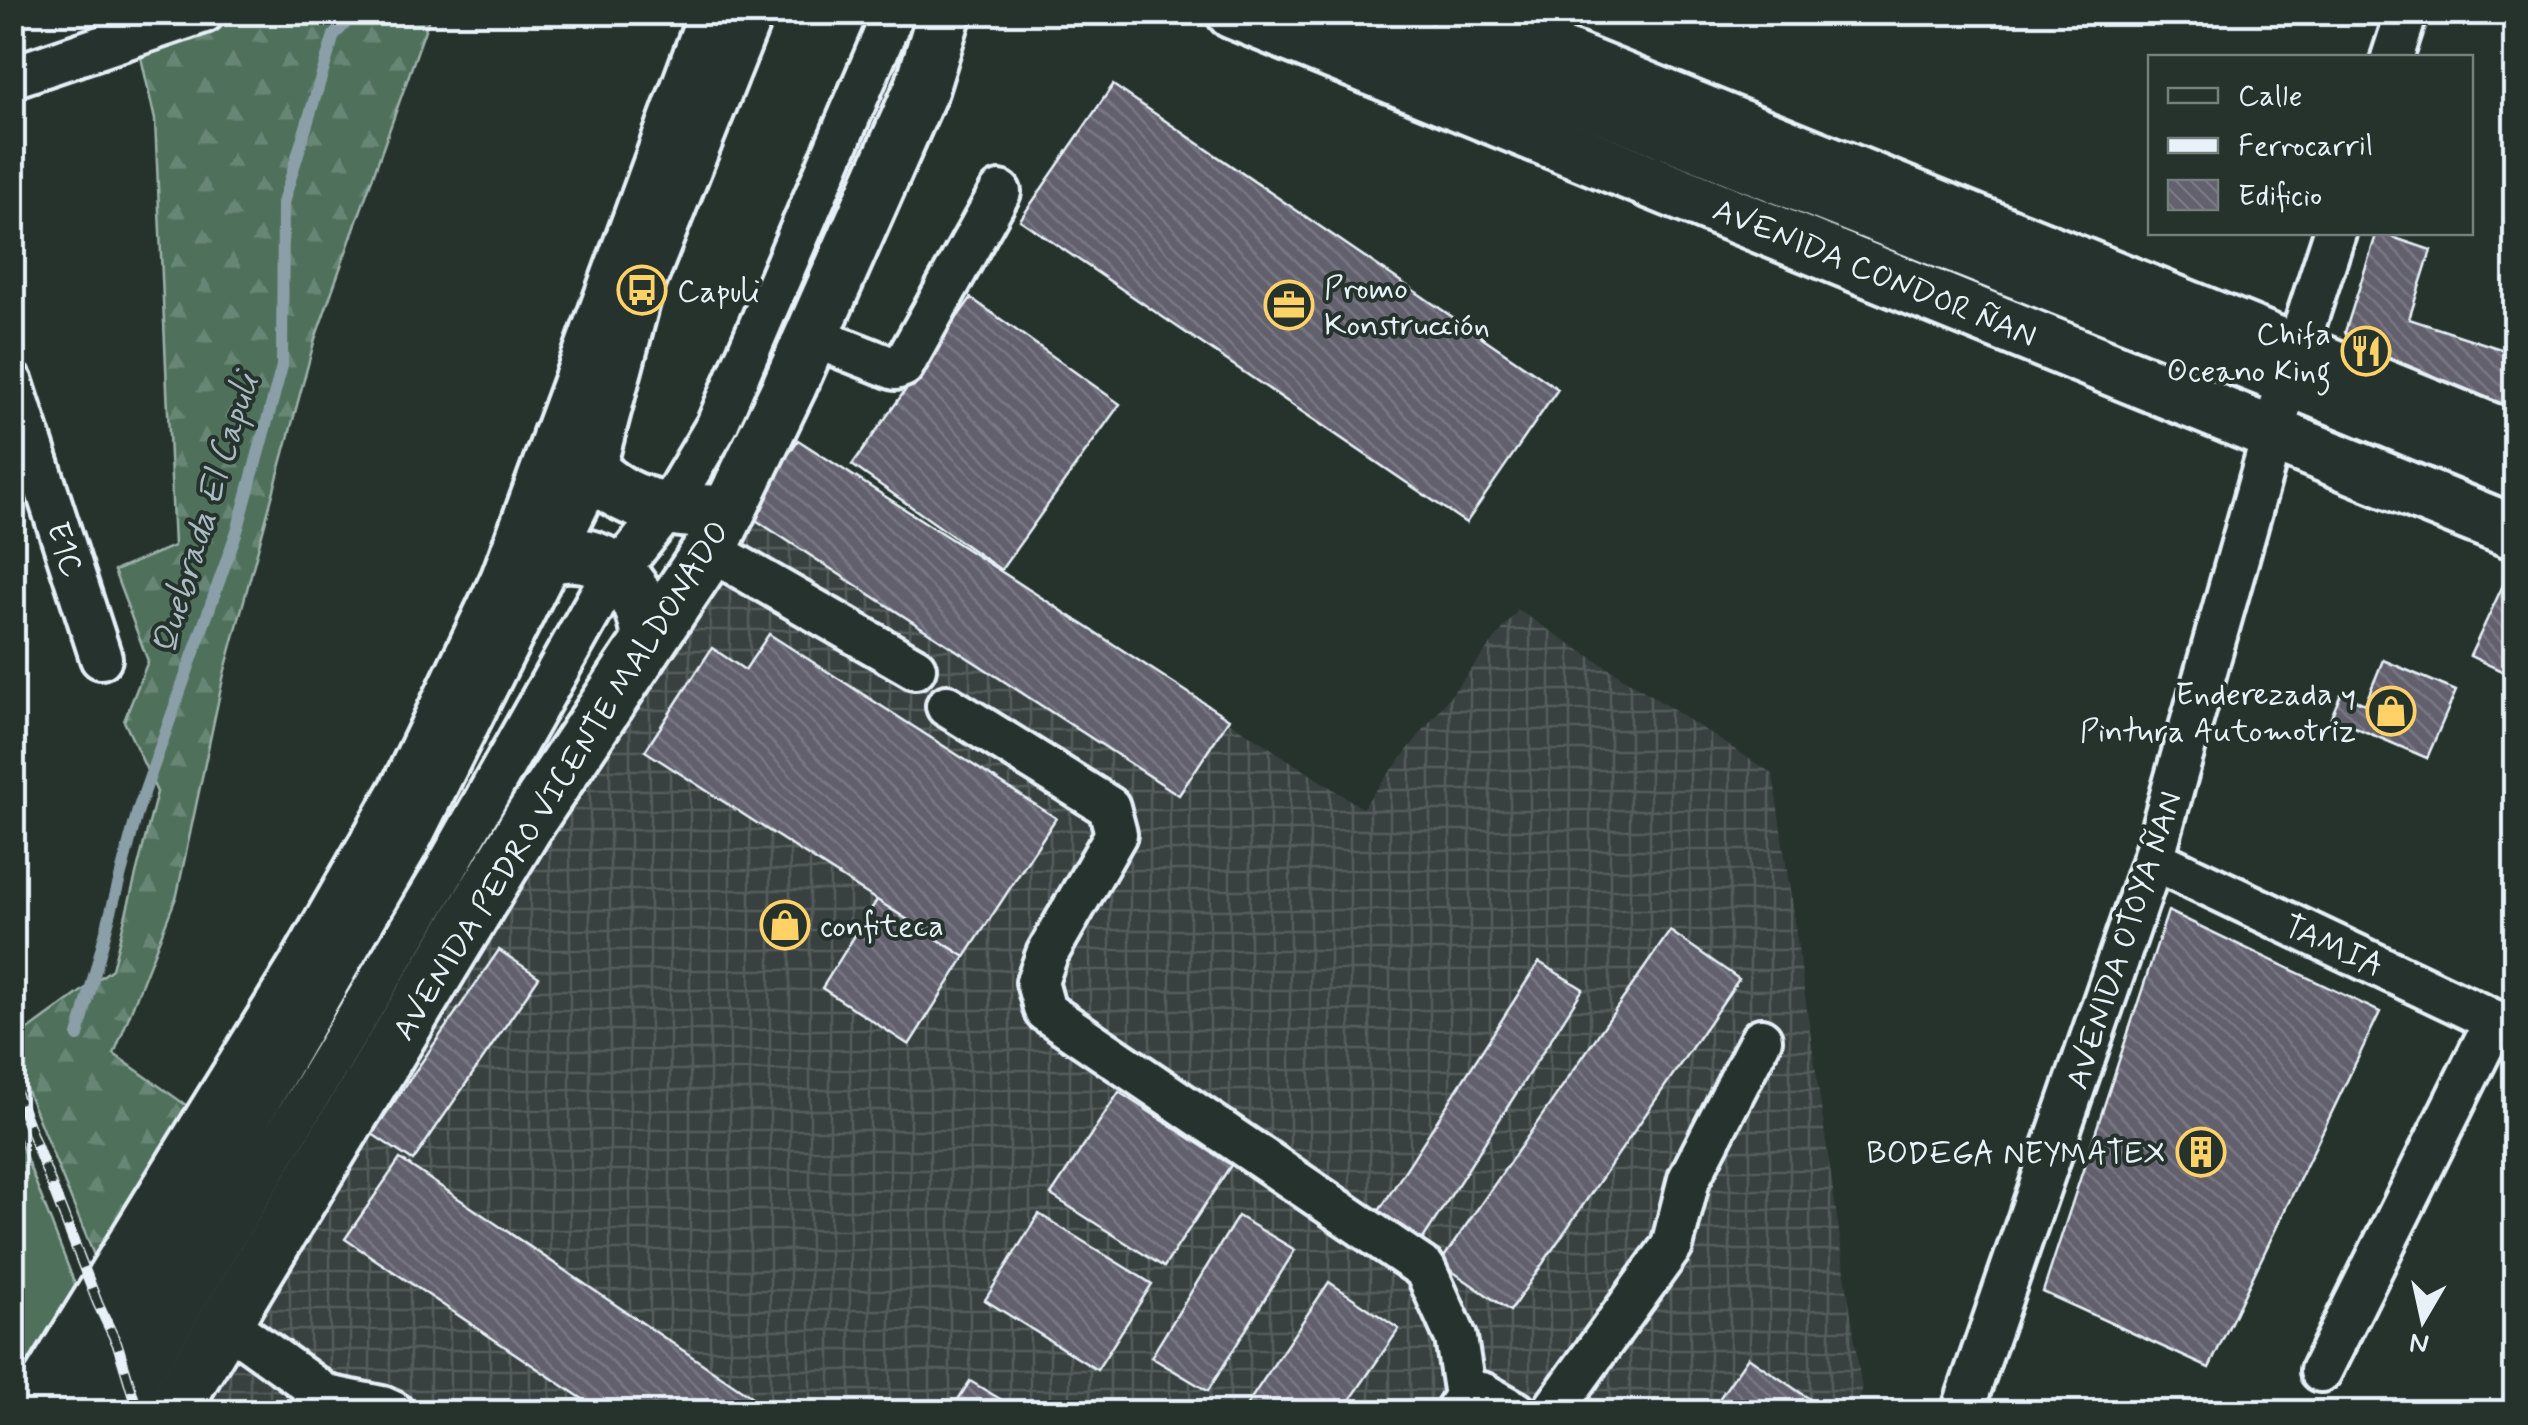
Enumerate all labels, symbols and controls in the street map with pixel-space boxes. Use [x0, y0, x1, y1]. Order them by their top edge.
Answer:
legend [2148, 55, 2473, 235]
text: Calle [2238, 77, 2303, 116]
text: Ferrocarril [2238, 127, 2373, 166]
text: Edificio [2238, 177, 2322, 216]
street label: AVENIDA CONDOR ÑAN [1706, 190, 2042, 358]
bus stop icon: Capuli [616, 264, 668, 316]
place label: Promo Konstrucción [1324, 268, 1490, 347]
place label: Capuli [677, 271, 760, 313]
office icon: Promo Konstrucción [1263, 279, 1315, 331]
place label: Chifa Oceano King [2166, 314, 2331, 396]
restaurant icon: Chifa Oceano King [2340, 325, 2392, 377]
water label: Quebrada El Capuli [141, 364, 272, 661]
street label: AVENIDA PEDRO VICENTE MALDONADO [384, 513, 740, 1049]
street label: E1C [36, 517, 93, 583]
place label: Enderezada y Pintura Automotriz [2080, 674, 2356, 753]
shop icon: Enderezada y Pintura Automotriz [2365, 685, 2417, 737]
street label: AVENIDA OTOYA ÑAN [2057, 786, 2193, 1095]
shop icon: confiteca [759, 899, 811, 951]
street label: TAMIA [2276, 905, 2390, 988]
place label: confiteca [820, 906, 944, 948]
building icon: BODEGA NEYMATEX [2175, 1126, 2227, 1178]
place label: BODEGA NEYMATEX [1866, 1133, 2166, 1175]
north arrow [2373, 1270, 2473, 1370]
text: N [2407, 1322, 2432, 1362]

